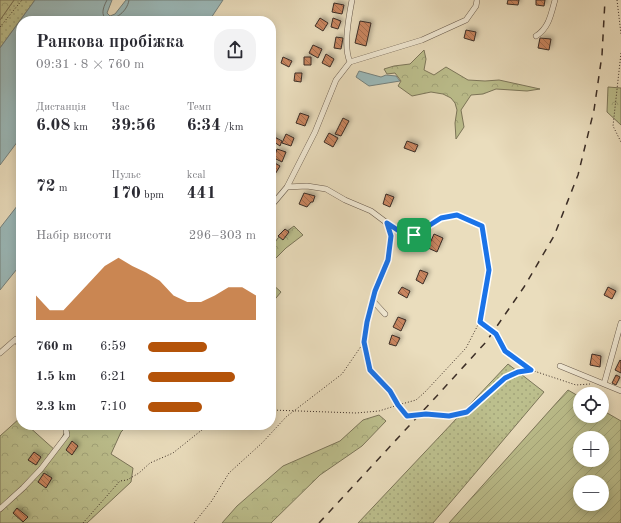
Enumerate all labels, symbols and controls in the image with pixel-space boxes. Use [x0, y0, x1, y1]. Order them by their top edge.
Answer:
button: share [214, 29, 256, 71]
text: Ранкова пробіжка [36, 33, 184, 51]
text: 09:31 · 8 × 760 m [36, 58, 144, 71]
text: Дистанція [36, 102, 86, 113]
text: Час [111, 102, 130, 113]
text: Темп [187, 102, 211, 113]
text: 6.08 [36, 117, 70, 134]
text: 39:56 [111, 117, 156, 134]
text: 6:34 [187, 117, 221, 134]
text: km [70, 122, 88, 133]
text: /km [221, 122, 243, 133]
text: Пульс [111, 170, 141, 181]
text: kcal [187, 170, 206, 181]
text: 72 [36, 178, 56, 195]
text: m [56, 183, 68, 194]
text: 170 [111, 185, 141, 202]
text: 441 [187, 185, 216, 202]
text: bpm [141, 190, 164, 201]
pin [397, 218, 431, 252]
icon: arrive [403, 224, 425, 246]
text: Набір висоти [36, 229, 111, 242]
text: 296–303 m [189, 229, 256, 242]
text: 760 m [36, 340, 73, 353]
text: 6:59 [100, 340, 126, 353]
text: 1.5 km [36, 370, 76, 383]
text: 6:21 [100, 370, 126, 383]
map controls [573, 387, 609, 511]
button: locate [573, 387, 609, 423]
text: 2.3 km [36, 400, 76, 413]
text: 7:10 [100, 400, 126, 413]
button: + [573, 431, 609, 467]
button: − [573, 475, 609, 511]

